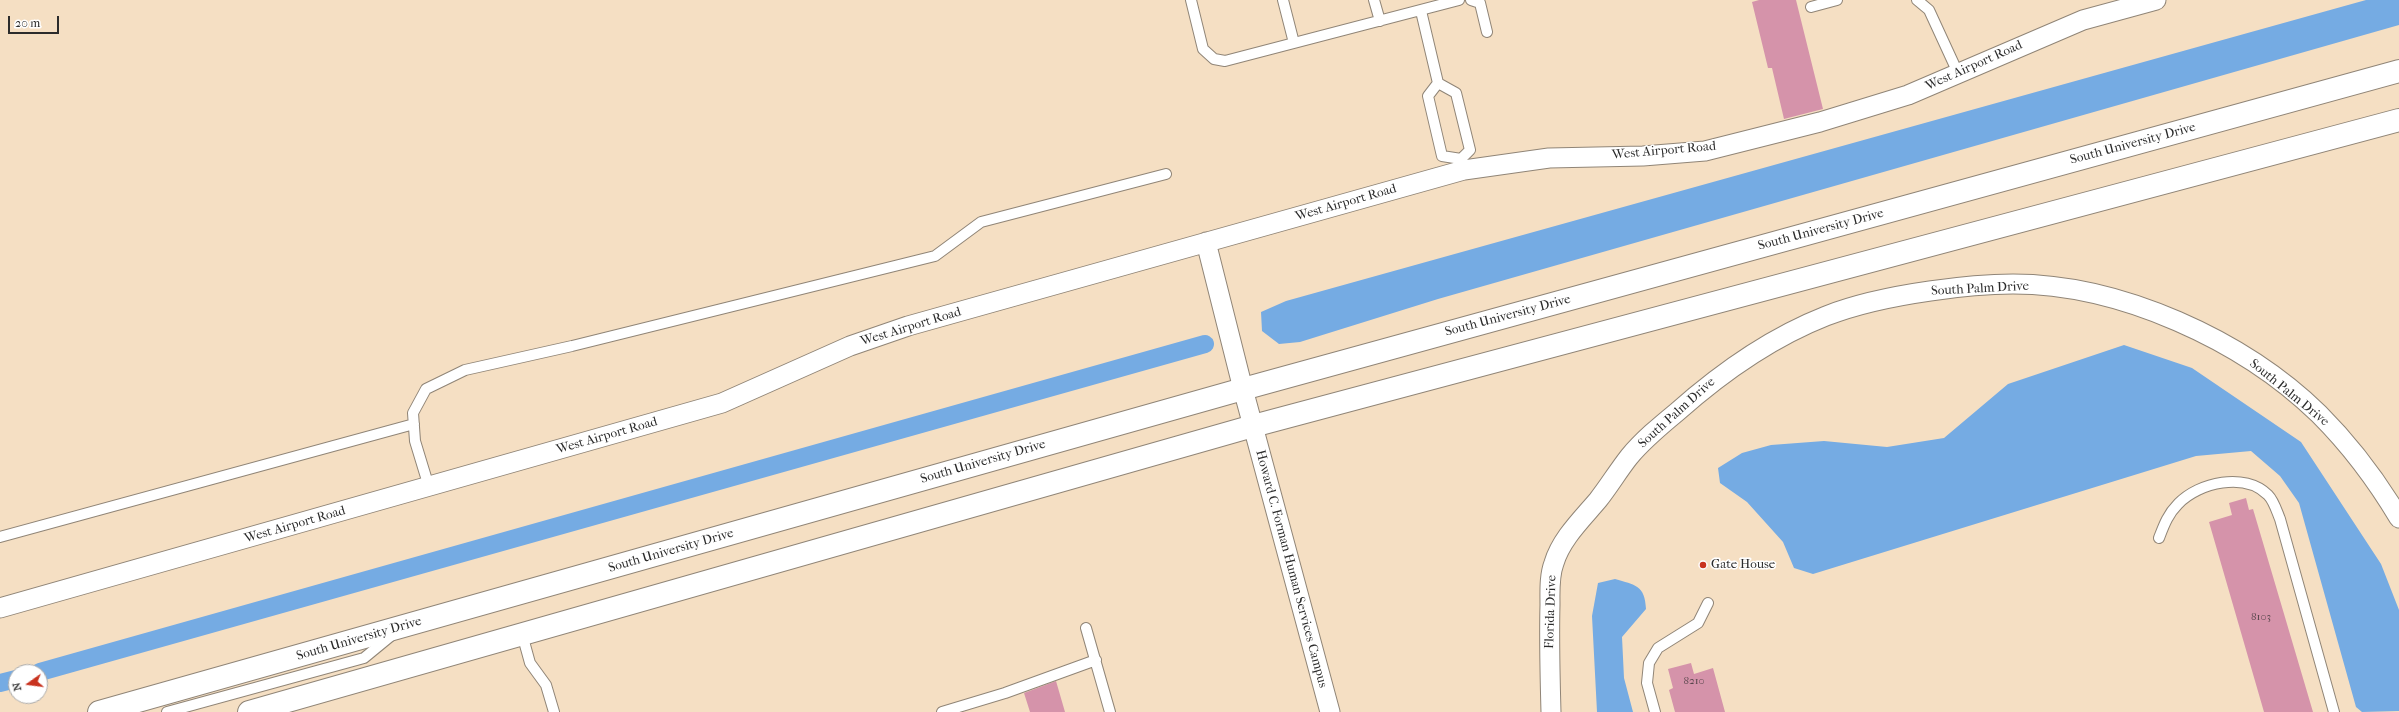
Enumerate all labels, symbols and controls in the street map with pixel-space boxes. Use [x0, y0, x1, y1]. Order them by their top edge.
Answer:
scale bar [10, 8, 61, 34]
text: 20 m [15, 16, 40, 30]
street label: West Airport Road [1923, 38, 2025, 94]
street label: South University Drive [2068, 120, 2198, 168]
street label: West Airport Road [1611, 139, 1717, 163]
street label: West Airport Road [1294, 181, 1398, 225]
street label: South University Drive [1756, 206, 1886, 254]
street label: South Palm Drive [1931, 279, 2029, 299]
street label: South University Drive [1443, 292, 1573, 340]
street label: West Airport Road [859, 304, 963, 350]
street label: South Palm Drive [2246, 356, 2332, 430]
street label: South Palm Drive [1635, 374, 1719, 452]
street label: West Airport Road [555, 414, 659, 458]
street label: South University Drive [919, 437, 1047, 487]
street label: Howard C. Forman Human Services Campus [1252, 448, 1330, 690]
street label: West Airport Road [243, 503, 347, 547]
street label: South University Drive [607, 526, 735, 576]
place label: Gate House [1711, 557, 1775, 573]
marker: Gate House [1698, 560, 1708, 570]
street label: Florida Drive [1542, 575, 1560, 649]
house number: 8103 [2251, 610, 2271, 624]
street label: South University Drive [295, 614, 423, 664]
north arrow [8, 664, 48, 704]
house number: 8210 [1683, 674, 1705, 688]
text: N [10, 681, 24, 692]

